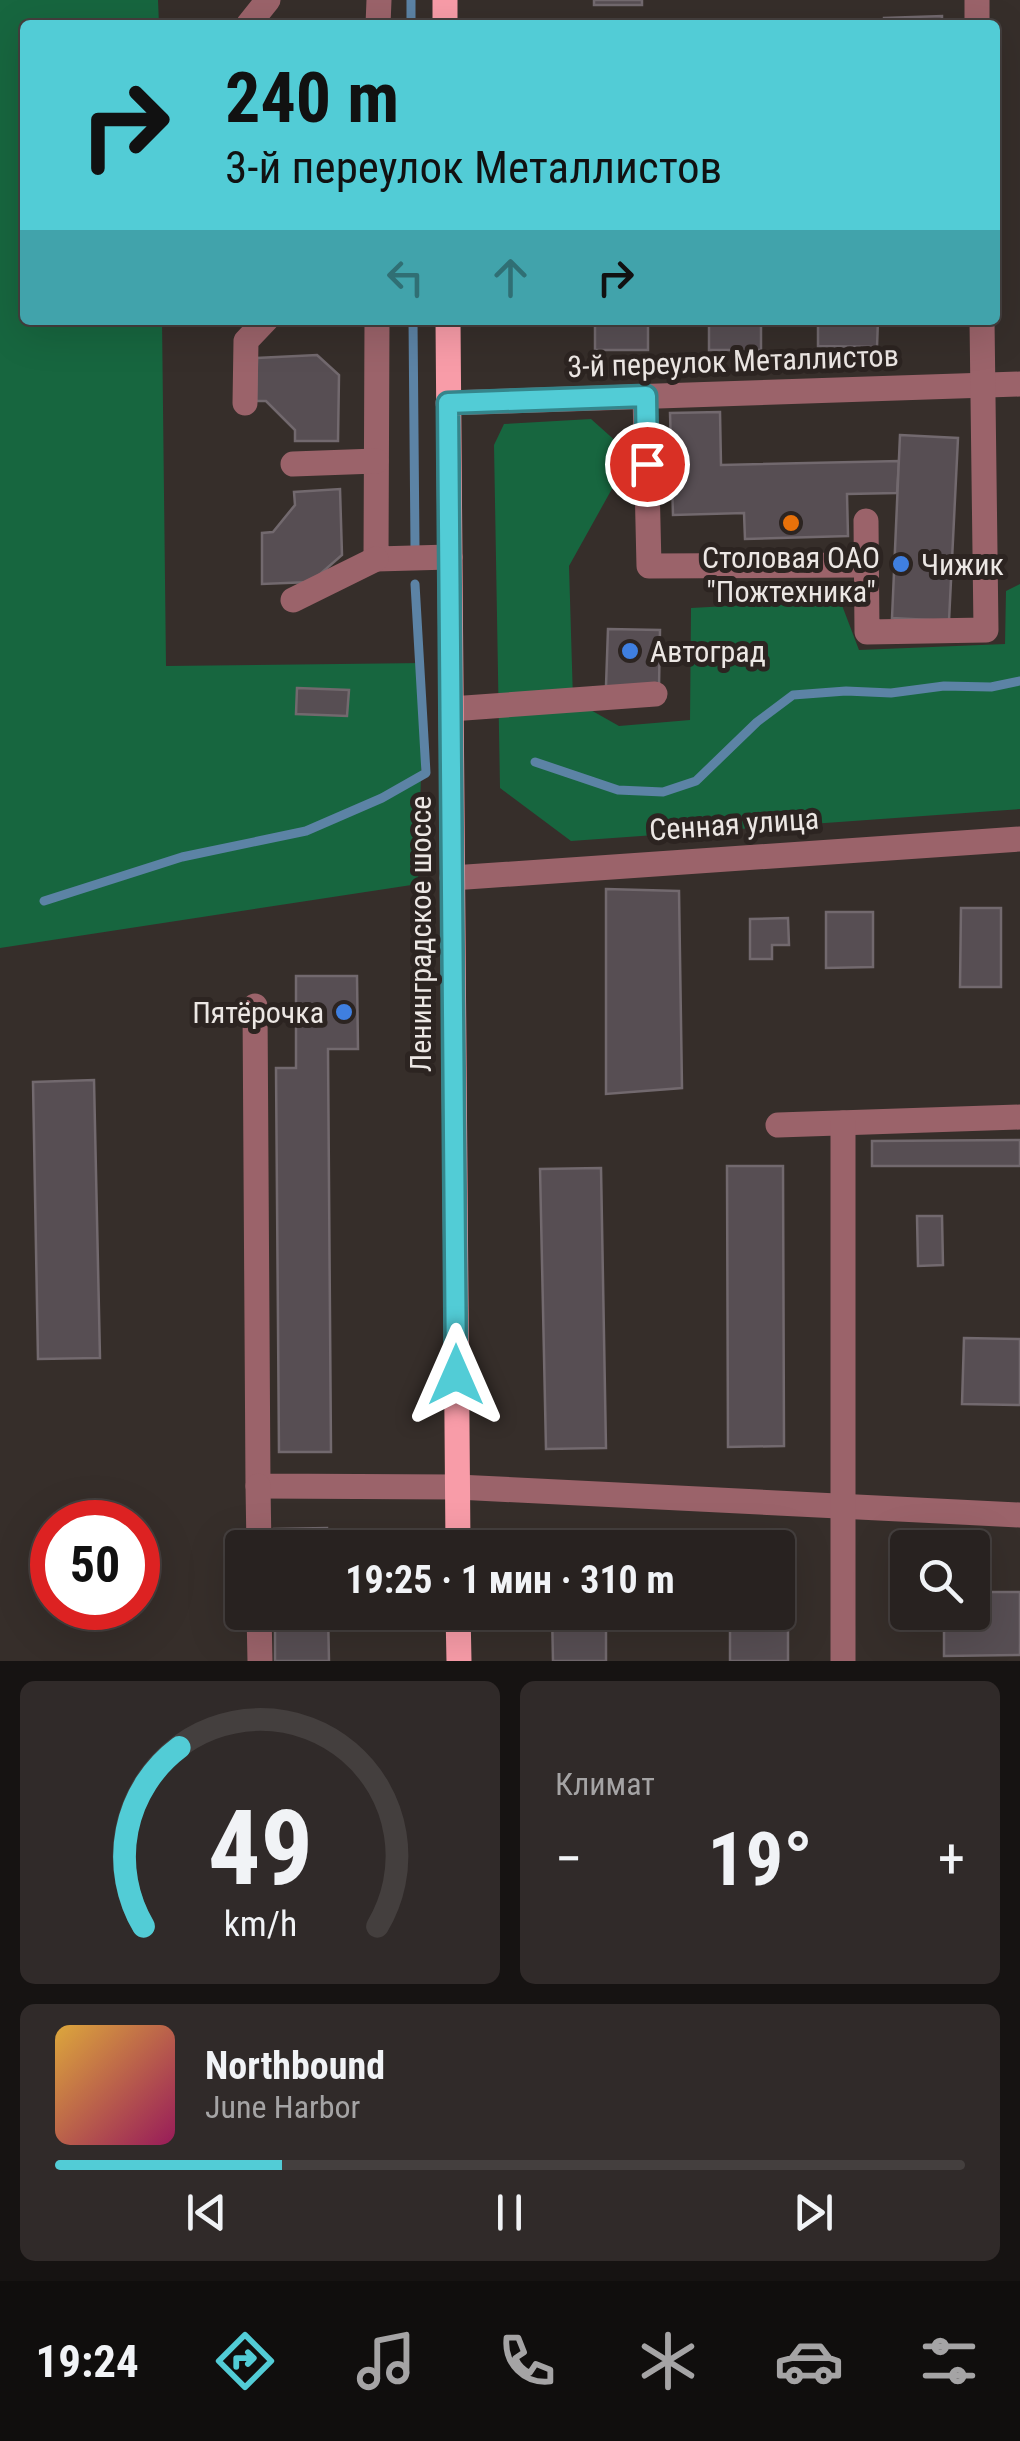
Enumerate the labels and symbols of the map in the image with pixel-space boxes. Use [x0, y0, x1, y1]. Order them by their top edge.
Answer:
street label: 3-й переулок Металлистов [567, 338, 899, 384]
pin [605, 422, 690, 507]
marker: Столовая ОАО "Пожтехника" [780, 512, 802, 534]
place label: Столовая ОАО "Пожтехника" [702, 540, 880, 609]
place label: Чижик [921, 547, 1004, 582]
marker: Чижик [890, 553, 912, 575]
place label: Автоград [650, 634, 766, 669]
marker: Автоград [619, 640, 641, 662]
street label: Ленинградское шоссе [403, 796, 438, 1072]
street label: Сенная улица [648, 801, 820, 847]
place label: Пятёрочка [192, 995, 324, 1030]
marker: Пятёрочка [333, 1001, 355, 1023]
position arrow [404, 1323, 508, 1427]
speed limit sign: 50 [30, 1500, 160, 1630]

